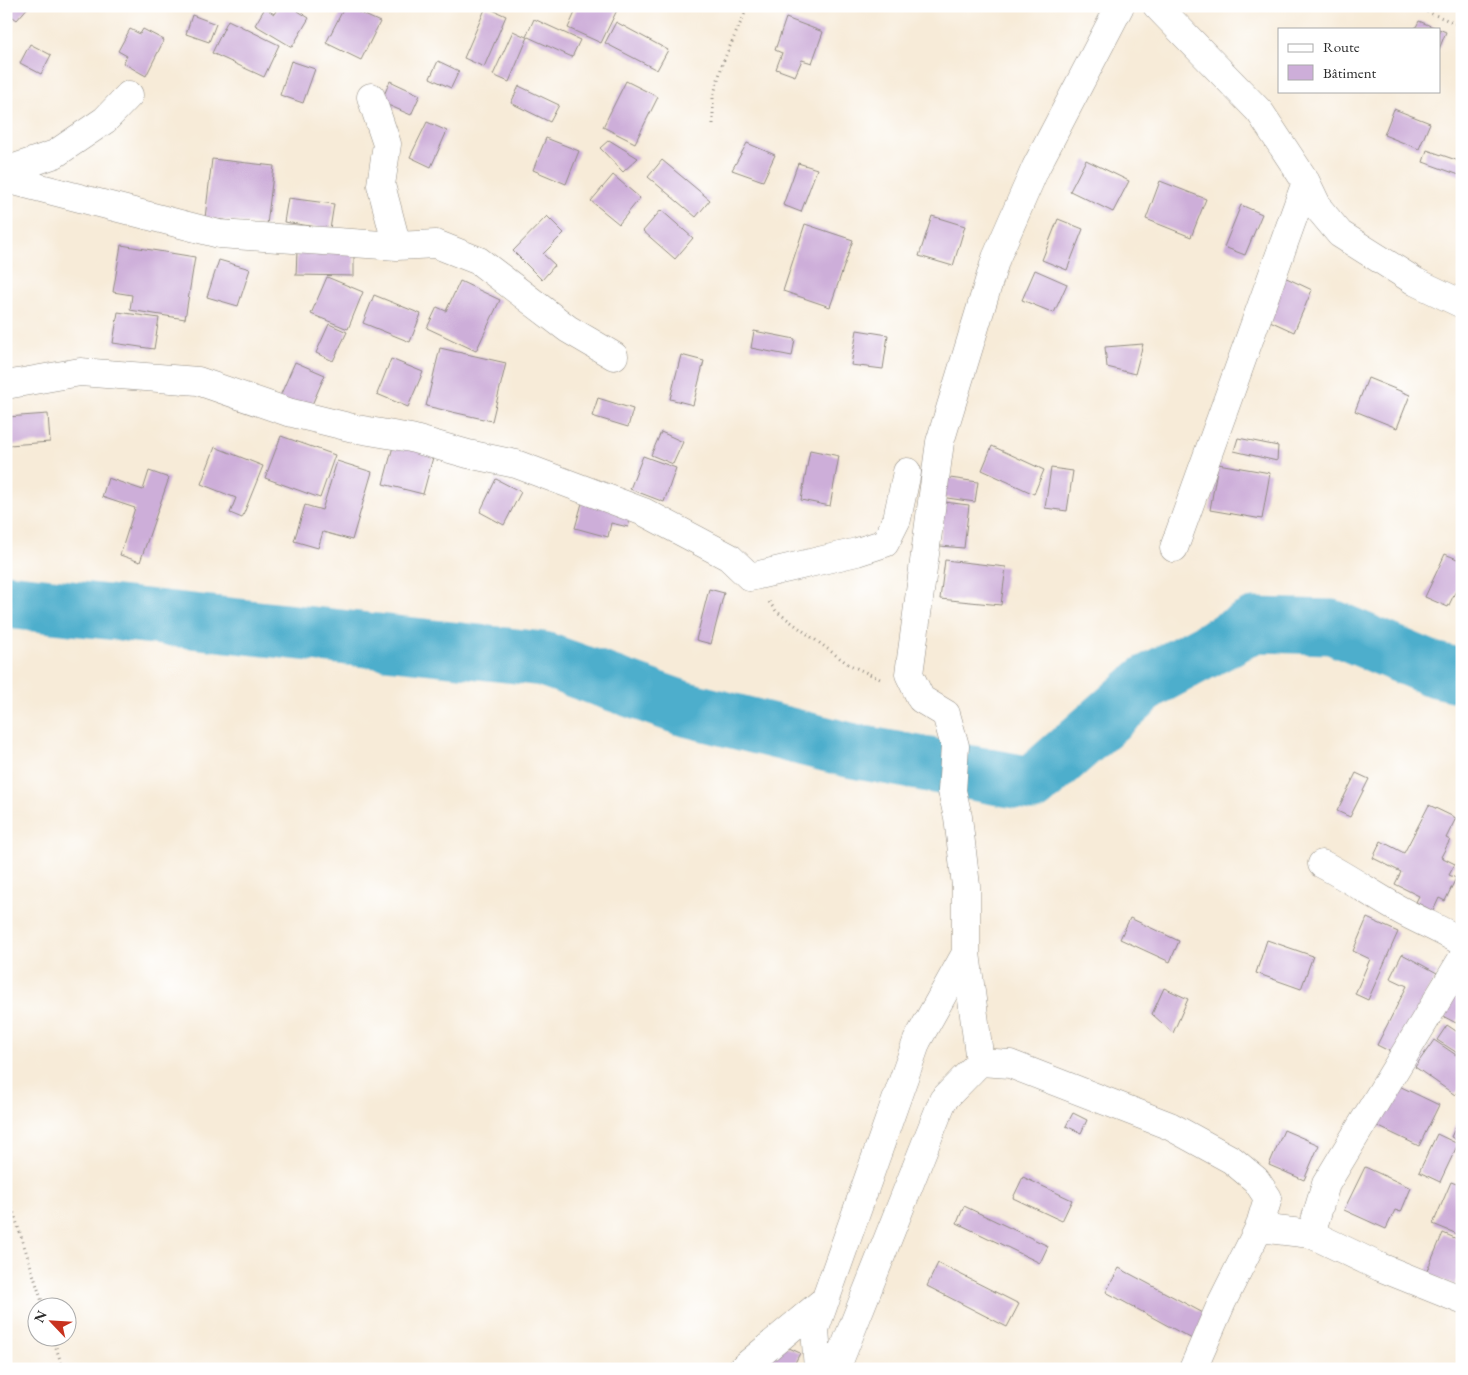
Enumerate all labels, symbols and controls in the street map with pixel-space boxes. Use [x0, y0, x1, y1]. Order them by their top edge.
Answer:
legend [1278, 28, 1440, 92]
text: Route [1323, 37, 1360, 56]
text: Bâtiment [1323, 63, 1377, 82]
north arrow [28, 1298, 78, 1348]
text: N [30, 1307, 51, 1325]

